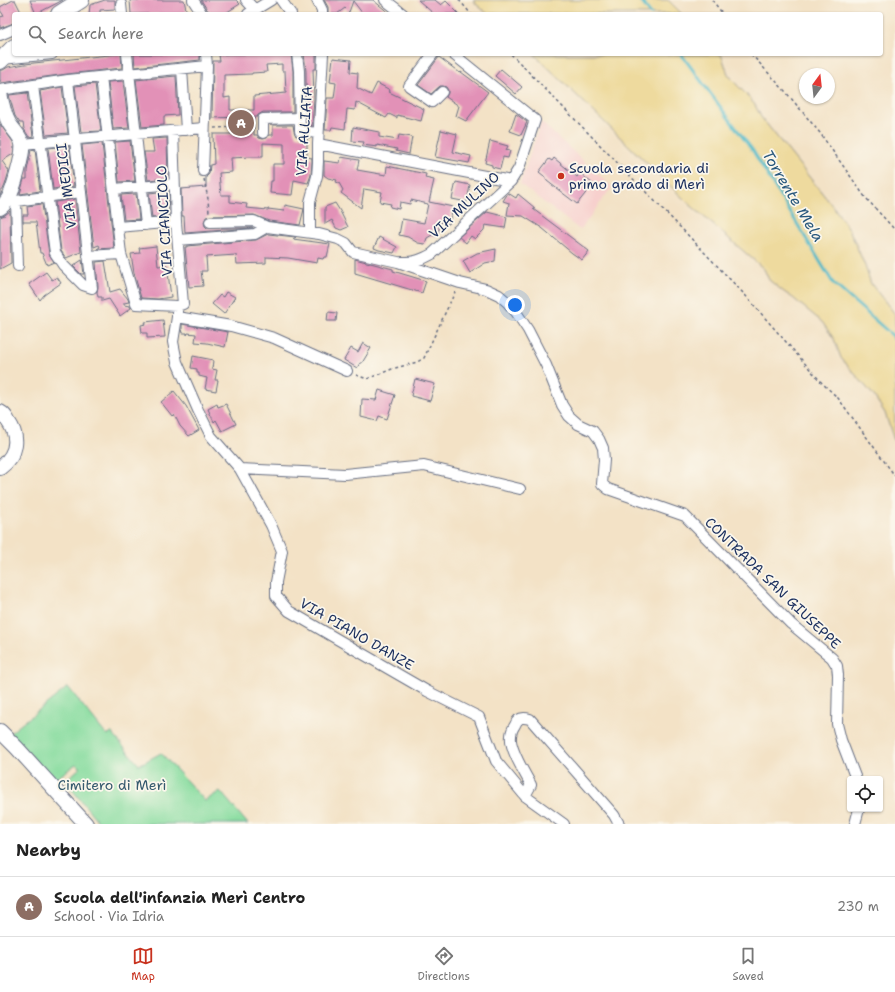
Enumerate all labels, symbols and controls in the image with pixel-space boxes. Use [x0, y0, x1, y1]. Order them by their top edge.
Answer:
search box [12, 12, 883, 56]
icon: search [26, 23, 48, 45]
text: Search here [58, 24, 144, 44]
north arrow [799, 68, 835, 104]
street label: VIA ALLIATA [292, 85, 316, 177]
pin: A [228, 108, 254, 138]
street label: VIA MEDICI [52, 142, 80, 230]
water label: Torrente Mela [758, 146, 828, 246]
place label: Scuola secondaria di primo grado di Merì [569, 159, 709, 193]
street label: VIA CIANCIOLO [152, 165, 176, 277]
street label: VIA MULINO [425, 168, 503, 242]
marker: Scuola secondaria di primo grado di Merì [556, 171, 566, 181]
your location [505, 295, 525, 315]
street label: CONTRADA SAN GIUSEPPE [701, 513, 845, 653]
street label: VIA PIANO DANZE [297, 594, 418, 674]
park label: Cimitero di Merì [57, 776, 167, 794]
map controls [847, 776, 883, 812]
button: locate [847, 776, 883, 812]
text: Nearby [16, 839, 81, 861]
text: Scuola dell'infanzia Merì Centro [54, 888, 305, 908]
text: A [24, 898, 34, 915]
text: 230 m [837, 898, 879, 915]
text: School · Via Idria [54, 908, 164, 925]
tab: Map [131, 945, 155, 984]
tab: Directions [417, 945, 470, 984]
tab: Saved [732, 945, 764, 984]

